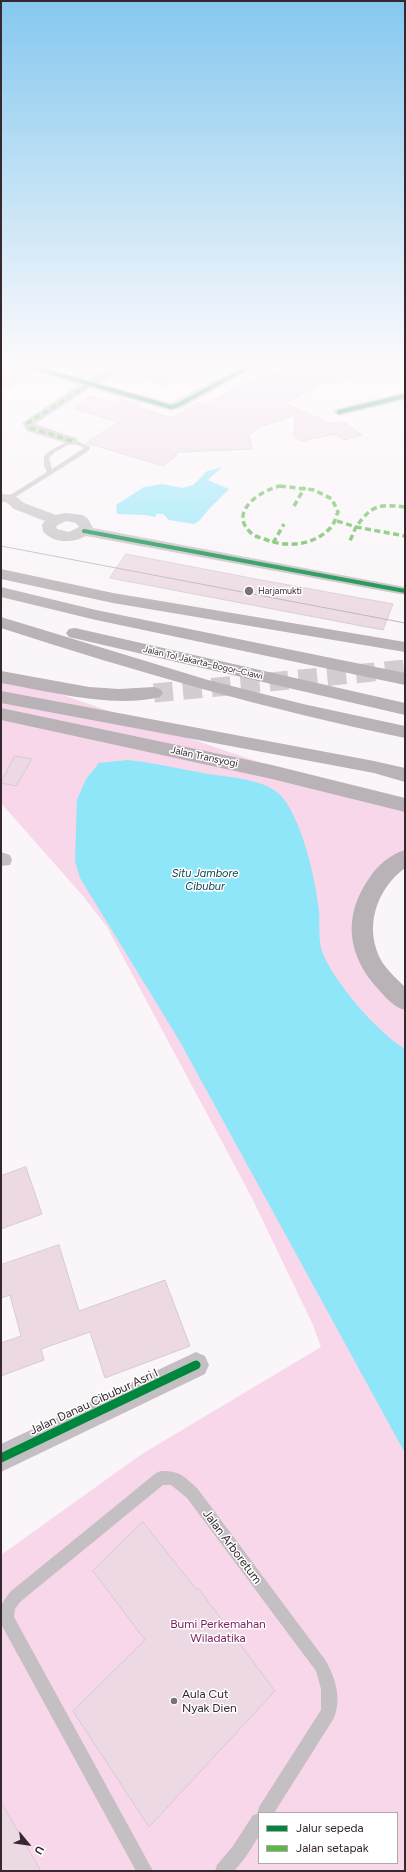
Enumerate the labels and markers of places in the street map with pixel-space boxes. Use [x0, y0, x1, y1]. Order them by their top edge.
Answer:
marker: Harjamukti [243, 585, 255, 597]
place label: Harjamukti [258, 586, 302, 596]
place label: Aula Cut Nyak Dien [182, 1687, 237, 1715]
marker: Aula Cut Nyak Dien [169, 1696, 179, 1706]

